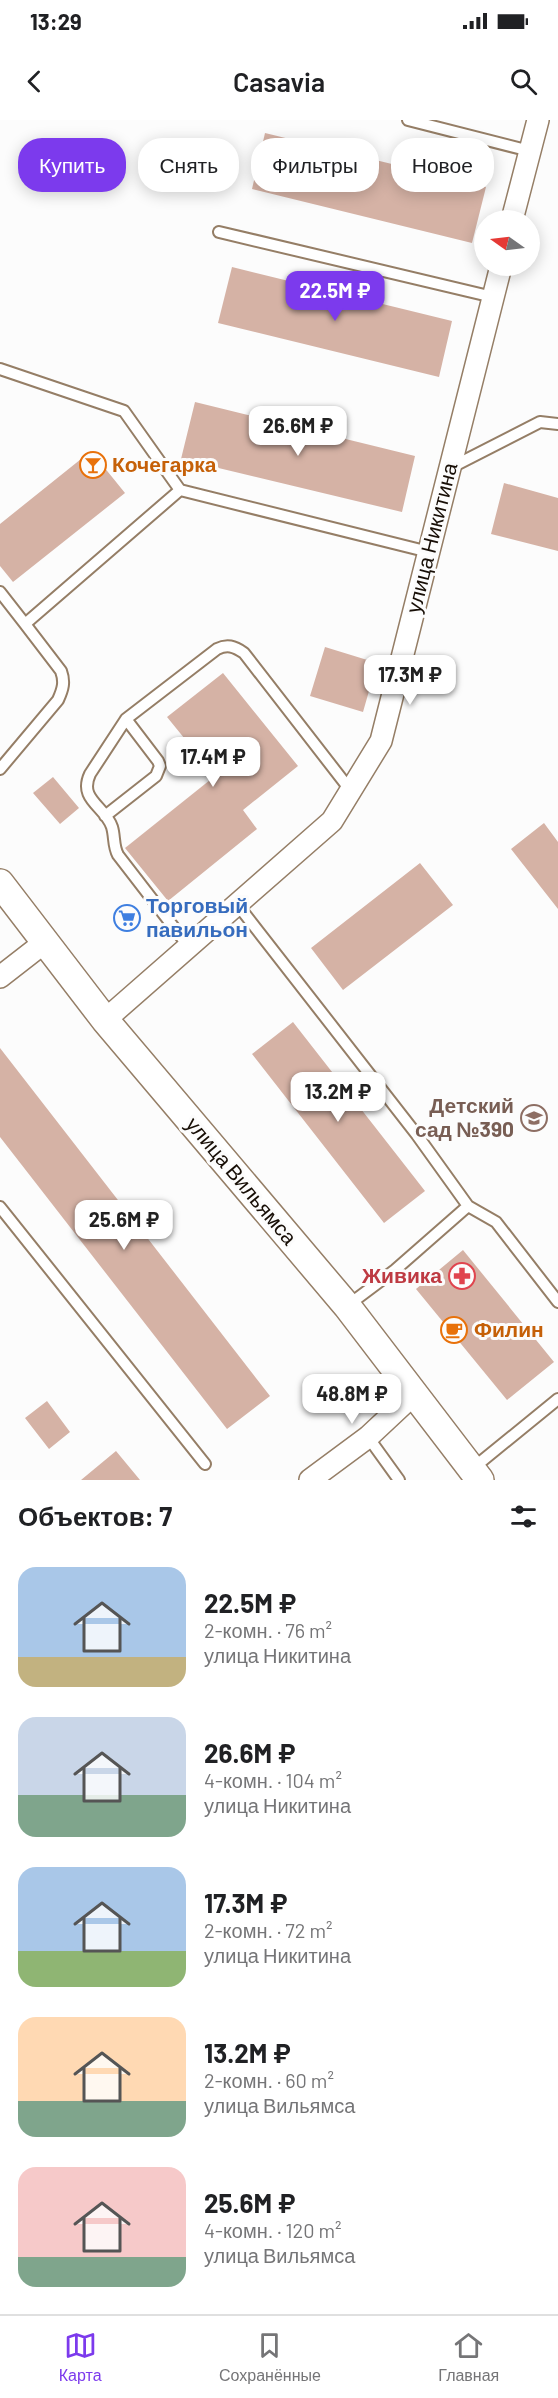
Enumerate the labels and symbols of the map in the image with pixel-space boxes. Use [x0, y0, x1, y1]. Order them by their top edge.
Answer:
north arrow [474, 210, 540, 276]
pin: 22.5M ₽ [280, 271, 390, 322]
pin: 26.6M ₽ [243, 406, 353, 457]
bar icon: Кочегарка [78, 450, 108, 480]
place label: Кочегарка [112, 451, 217, 476]
street label: улица Никитина [400, 459, 461, 616]
pin: 17.3M ₽ [355, 655, 465, 706]
pin: 17.4M ₽ [158, 737, 268, 788]
place label: Торговый павильон [146, 892, 248, 941]
supermarket icon: Торговый павильон [112, 903, 142, 933]
pin: 13.2M ₽ [283, 1072, 393, 1123]
place label: Детский сад №390 [415, 1092, 514, 1141]
school or university icon: Детский сад №390 [519, 1103, 549, 1133]
street label: улица Вильямса [182, 1111, 303, 1249]
pin: 25.6M ₽ [69, 1200, 179, 1251]
pharmacy icon: Живика [447, 1261, 477, 1291]
place label: Живика [361, 1262, 442, 1287]
cafe icon: Филин [439, 1315, 469, 1345]
place label: Филин [474, 1316, 544, 1341]
pin: 48.8M ₽ [297, 1374, 407, 1425]

